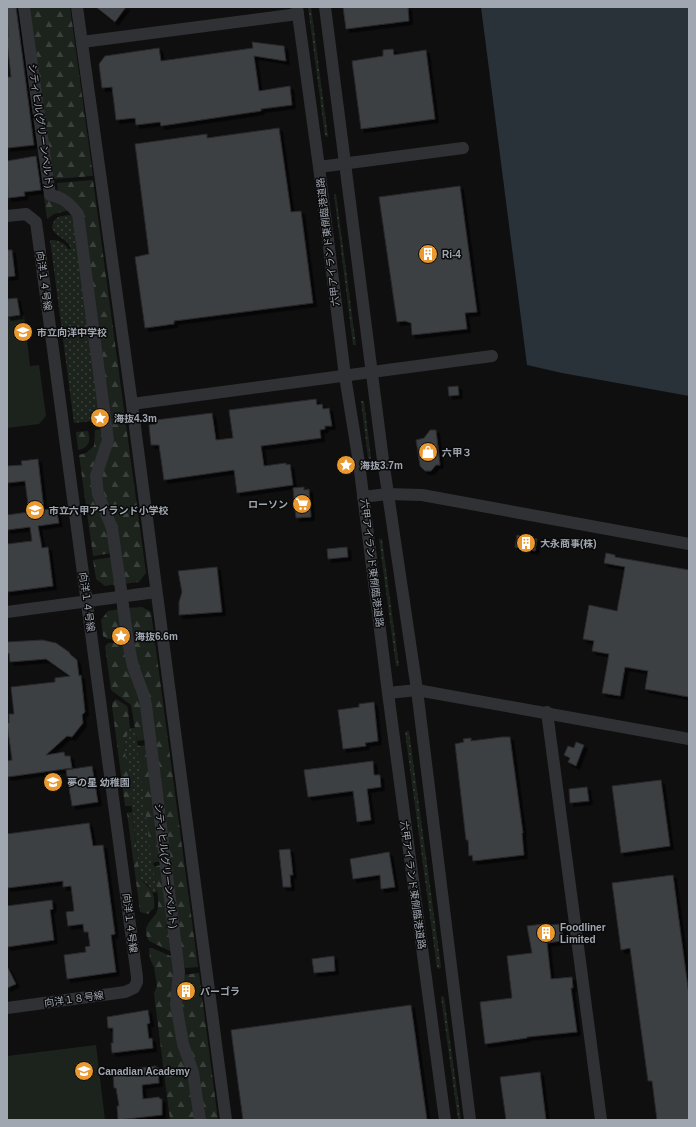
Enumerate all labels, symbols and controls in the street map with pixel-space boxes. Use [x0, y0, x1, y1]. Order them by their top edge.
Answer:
street label: シティヒル(グリーンベルト) [27, 63, 55, 189]
street label: 六甲アイランド東側臨港道路 [315, 177, 341, 307]
building icon: Ri-4 [417, 243, 439, 265]
place label: Ri-4 [442, 249, 461, 260]
street label: 向洋１４号線 [34, 251, 54, 311]
school or university icon: 市立向洋中学校 [12, 321, 34, 343]
place label: 市立向洋中学校 [37, 327, 107, 338]
place icon: 海抜4.3m [89, 407, 111, 429]
place label: 海抜4.3m [114, 413, 157, 424]
shop icon: 六甲３ [417, 441, 439, 463]
place label: 六甲３ [442, 447, 472, 458]
place icon: 海抜3.7m [335, 454, 357, 476]
place label: 海抜3.7m [360, 460, 403, 471]
supermarket icon: ローソン [291, 493, 313, 515]
street label: 六甲アイランド東側臨港道路 [359, 498, 385, 628]
school or university icon: 市立六甲アイランド小学校 [24, 499, 46, 521]
place label: ローソン [248, 499, 288, 510]
place label: 市立六甲アイランド小学校 [49, 505, 169, 516]
building icon: 大永商事(株) [515, 532, 537, 554]
place label: 大永商事(株) [540, 538, 597, 549]
street label: 向洋１４号線 [77, 572, 97, 632]
place icon: 海抜6.6m [110, 625, 132, 647]
place label: 海抜6.6m [135, 631, 178, 642]
school or university icon: 夢の星 幼稚園 [42, 771, 64, 793]
place label: 夢の星 幼稚園 [67, 777, 130, 788]
street label: シティヒル(グリーンベルト) [153, 803, 179, 929]
street label: 六甲アイランド東側臨港道路 [399, 820, 427, 950]
street label: 向洋１４号線 [121, 893, 139, 953]
building icon: Foodliner Limited [535, 922, 557, 944]
place label: Foodliner Limited [560, 922, 606, 945]
building icon: パーゴラ [175, 980, 197, 1002]
place label: パーゴラ [200, 986, 240, 997]
street label: 向洋１８号線 [44, 989, 104, 1009]
school or university icon: Canadian Academy [73, 1060, 95, 1082]
place label: Canadian Academy [98, 1066, 190, 1077]

